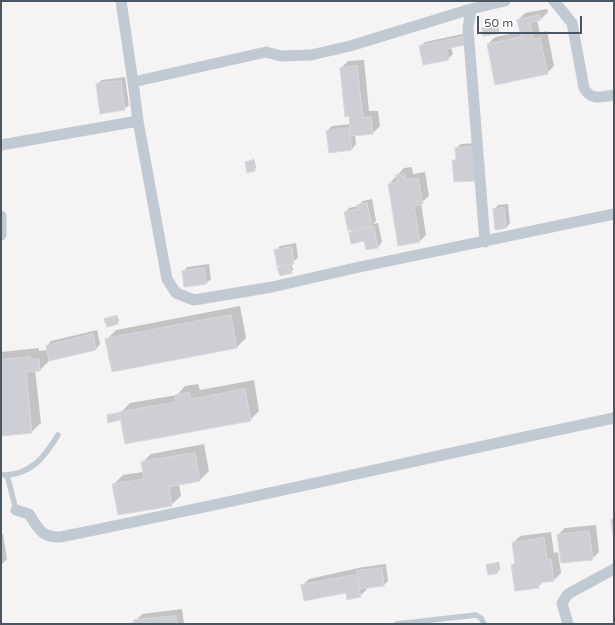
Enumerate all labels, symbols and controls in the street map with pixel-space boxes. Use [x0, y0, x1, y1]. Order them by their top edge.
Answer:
scale bar [479, 8, 584, 34]
text: 50 m [484, 16, 513, 30]

